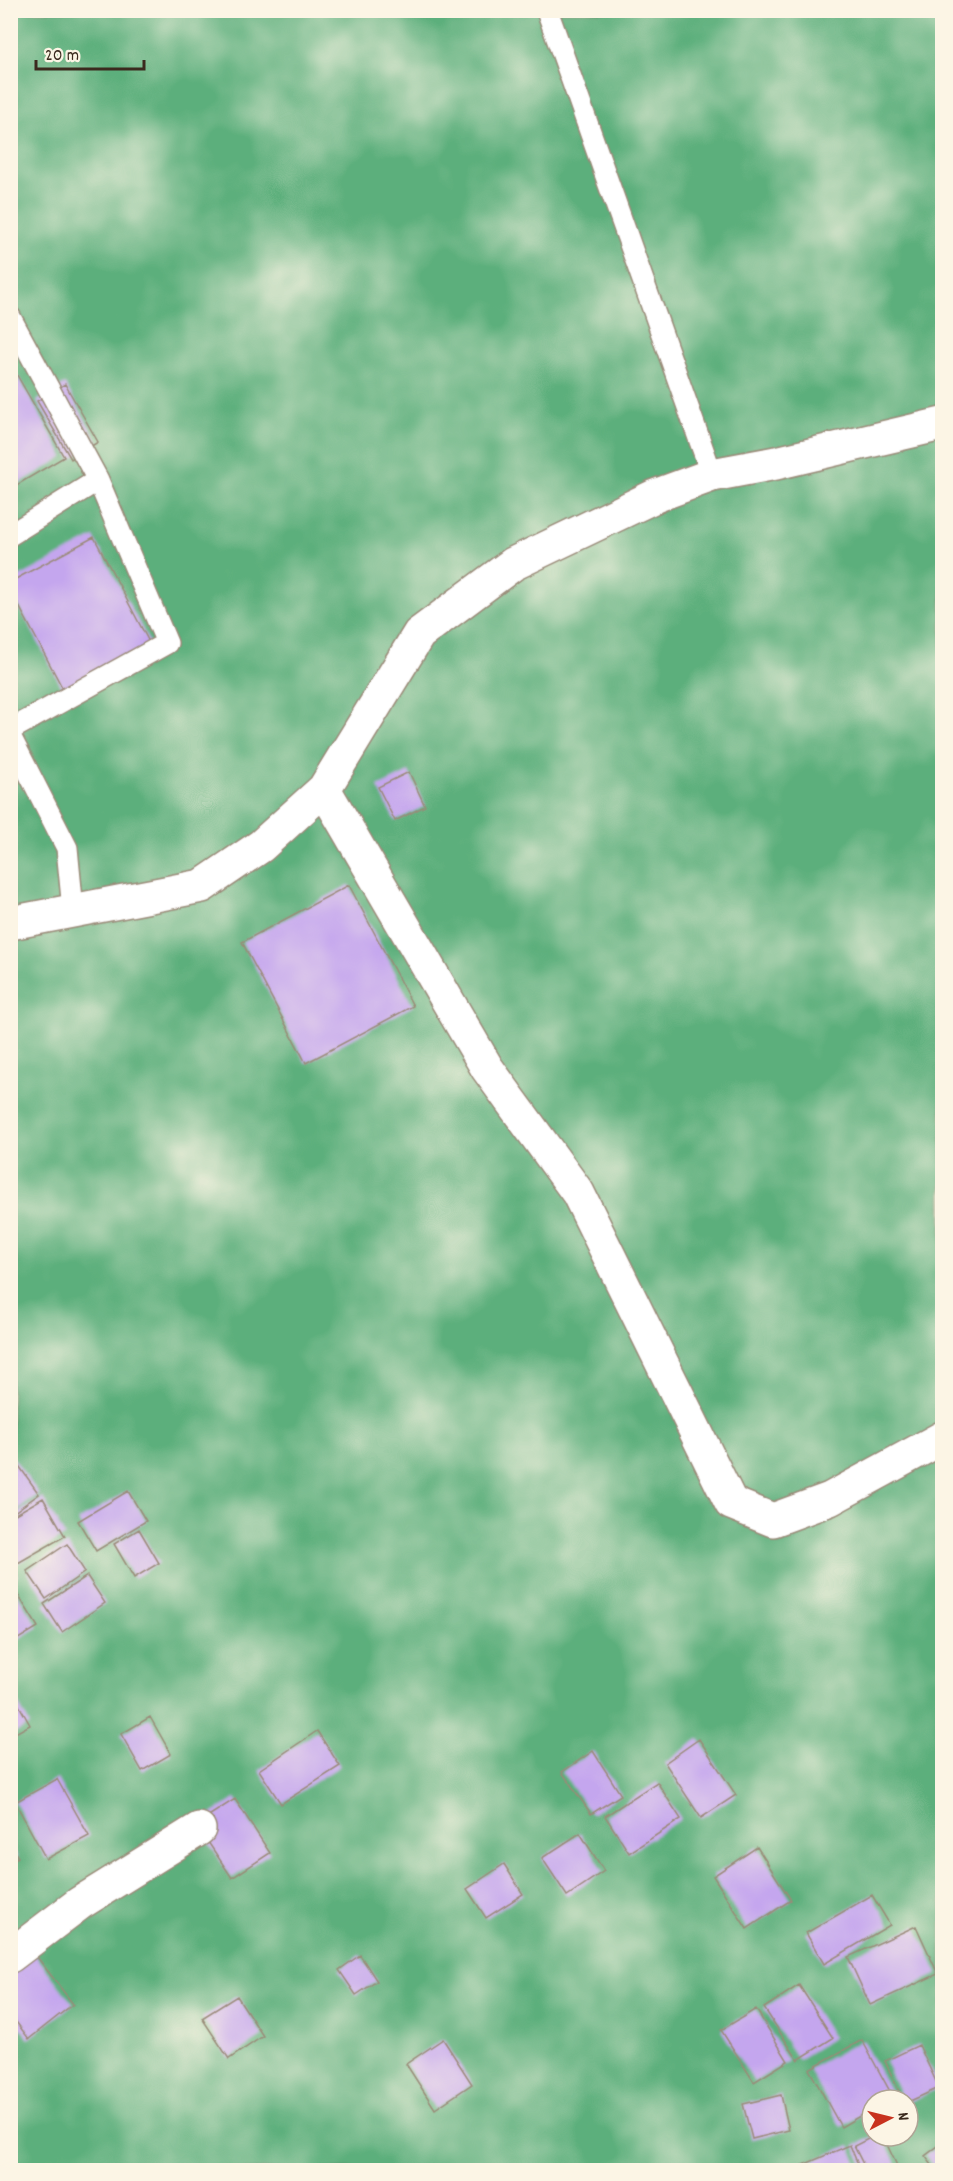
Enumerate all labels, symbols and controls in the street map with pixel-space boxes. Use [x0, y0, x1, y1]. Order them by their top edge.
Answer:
scale bar [36, 33, 144, 71]
text: 20 m [45, 44, 79, 69]
north arrow [860, 2088, 920, 2148]
text: N [891, 2111, 914, 2122]

